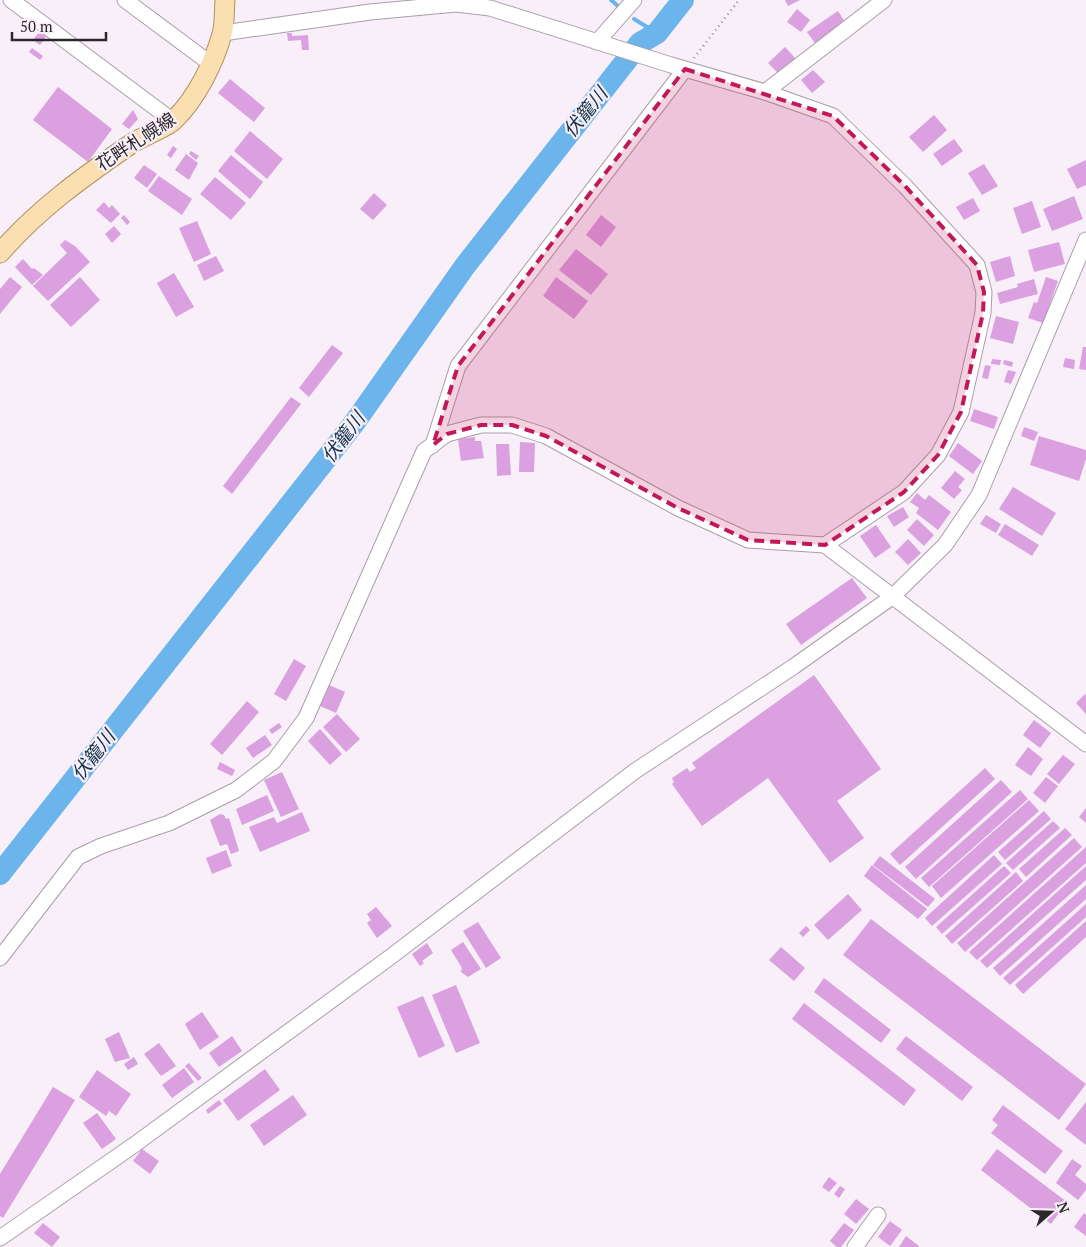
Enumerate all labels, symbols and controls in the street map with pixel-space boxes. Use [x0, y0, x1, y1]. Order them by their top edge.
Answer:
scale bar [12, 10, 106, 42]
text: 50 m [20, 16, 53, 36]
water label: 伏籠川 [557, 80, 614, 142]
street label: 花畔札幌線 [91, 107, 180, 176]
water label: 伏籠川 [315, 405, 371, 467]
water label: 伏籠川 [65, 723, 121, 785]
north arrow [1026, 1187, 1076, 1237]
text: N [1053, 1199, 1075, 1216]

